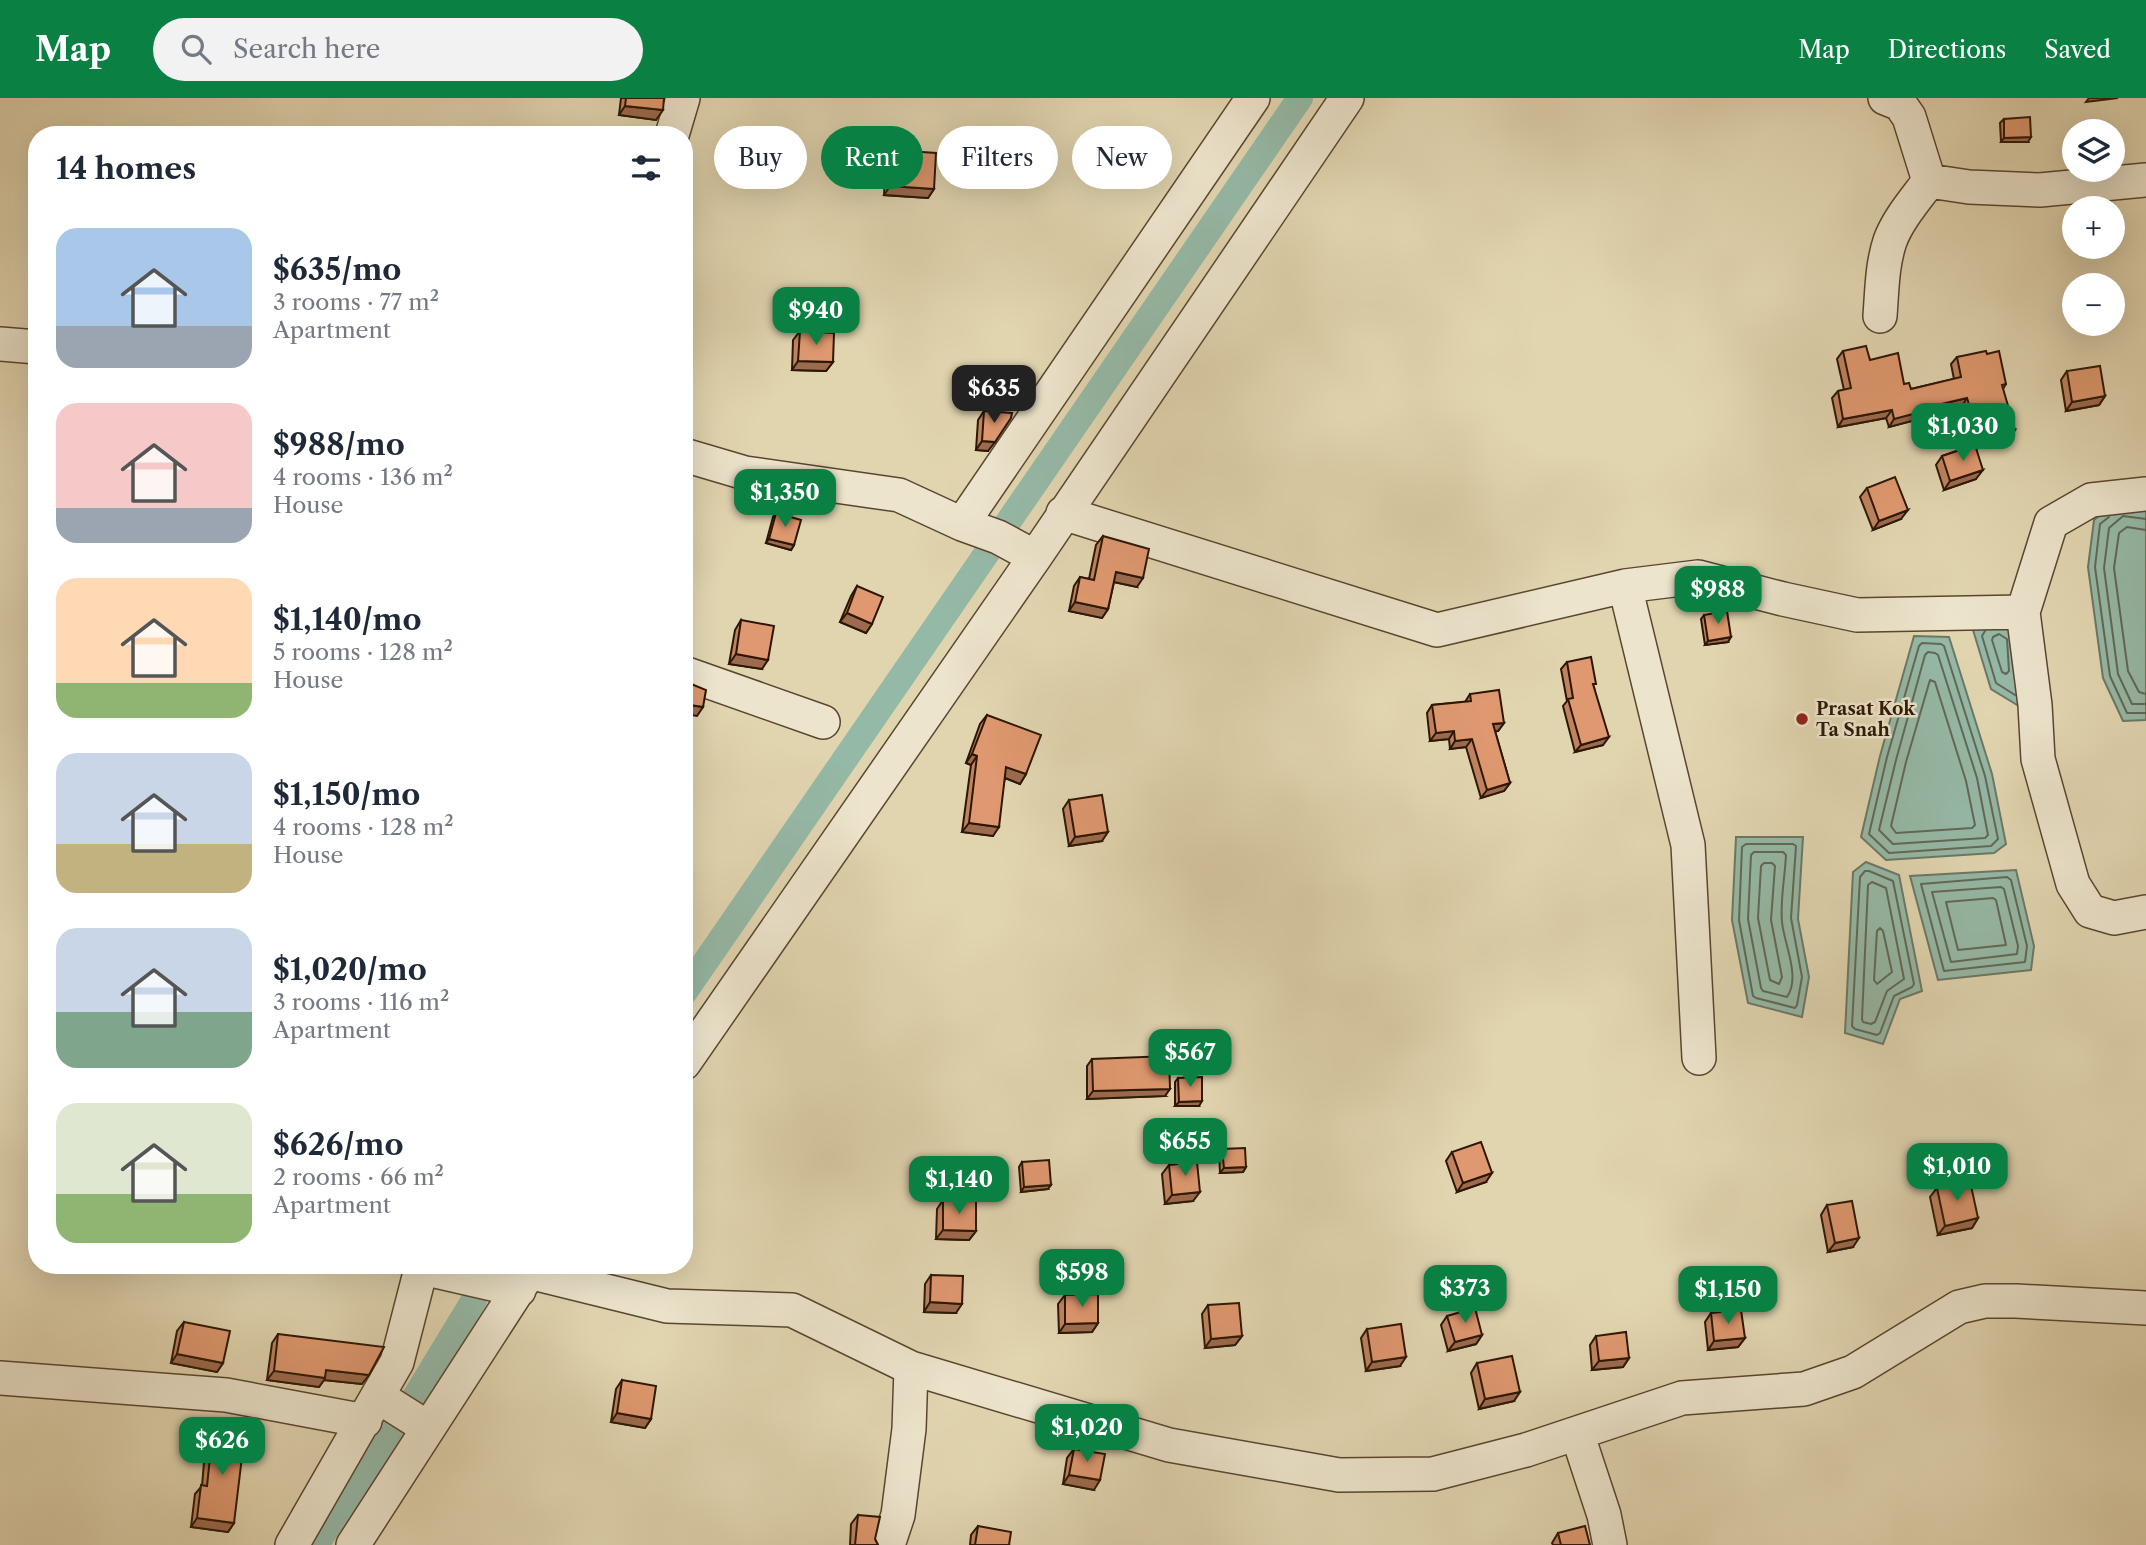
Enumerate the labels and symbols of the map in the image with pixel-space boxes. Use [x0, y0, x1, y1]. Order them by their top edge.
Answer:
pin: $940 [775, 288, 857, 347]
pin: $635 [953, 366, 1035, 425]
pin: $1,030 [1906, 404, 2020, 463]
pin: $1,350 [728, 470, 842, 529]
pin: $988 [1677, 566, 1759, 626]
place label: Prasat Kok Ta Snah [1816, 698, 1916, 741]
marker: Prasat Kok Ta Snah [1794, 711, 1810, 727]
pin: $567 [1149, 1030, 1231, 1089]
pin: $655 [1144, 1118, 1226, 1178]
pin: $1,010 [1900, 1144, 2014, 1203]
pin: $1,140 [902, 1156, 1016, 1216]
pin: $598 [1041, 1250, 1123, 1309]
pin: $373 [1424, 1266, 1506, 1325]
pin: $1,150 [1671, 1266, 1785, 1326]
pin: $1,020 [1030, 1404, 1144, 1464]
pin: $626 [181, 1418, 263, 1477]

